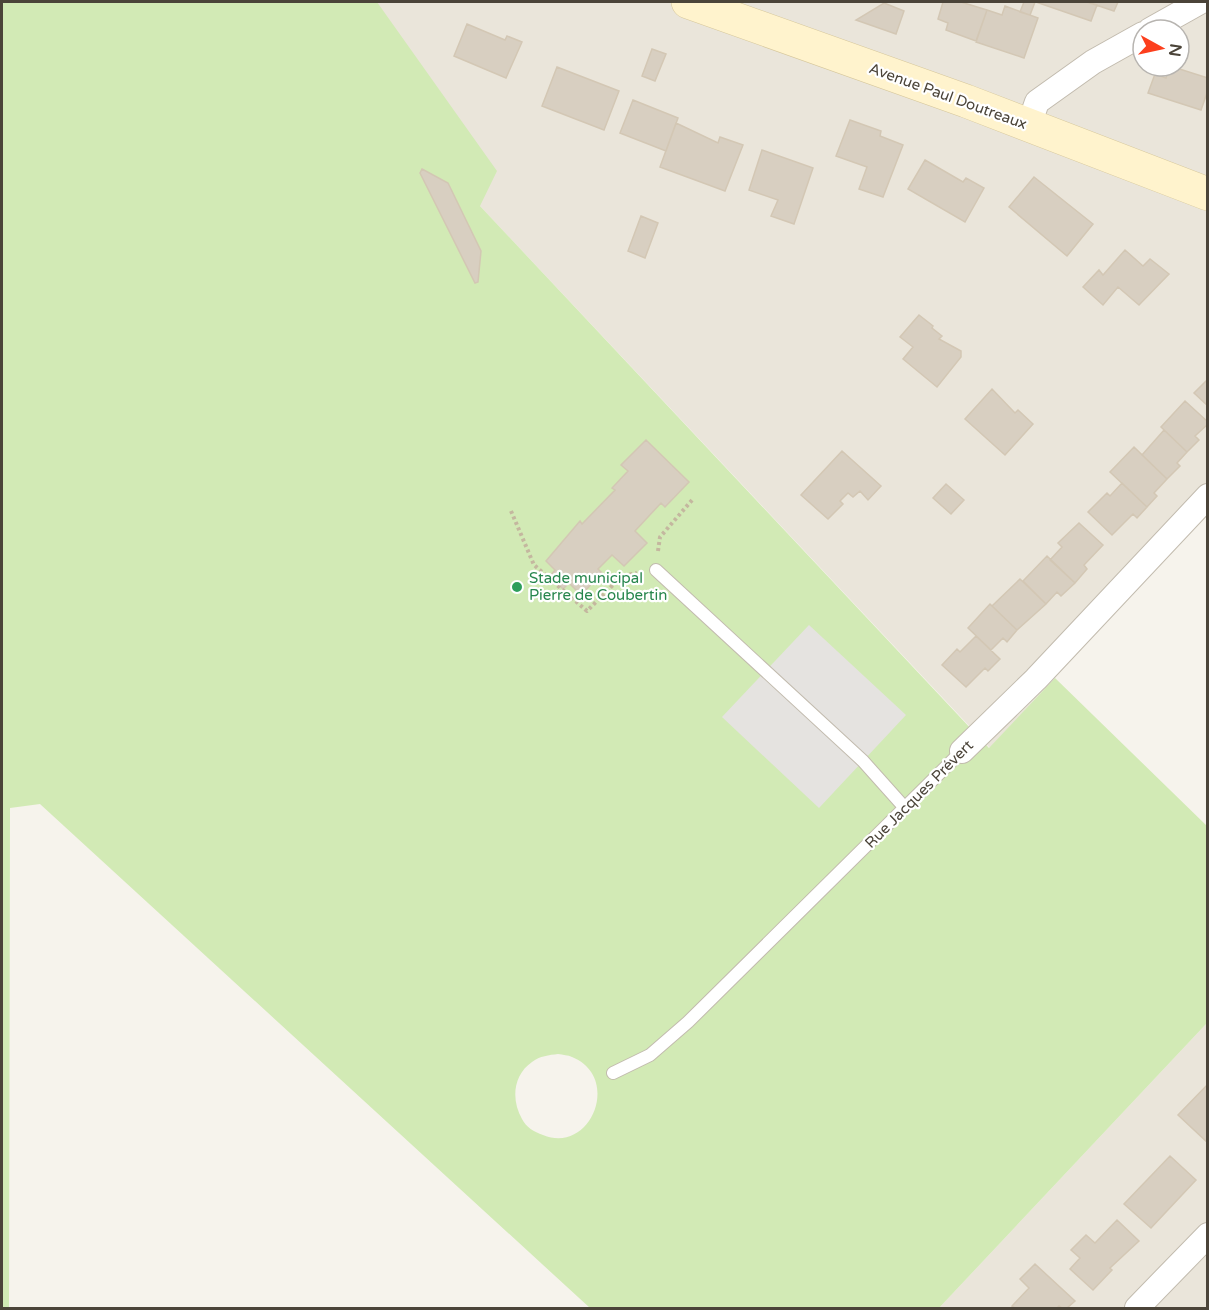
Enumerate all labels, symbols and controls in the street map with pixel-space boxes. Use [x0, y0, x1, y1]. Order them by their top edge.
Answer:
north arrow [1131, 18, 1191, 78]
text: N [1164, 42, 1186, 58]
street label: Avenue Paul Doutreaux [867, 59, 1029, 133]
place label: Stade municipal Pierre de Coubertin [529, 569, 667, 604]
marker: Stade municipal Pierre de Coubertin [510, 580, 524, 594]
street label: Rue Jacques Prévert [861, 736, 977, 852]

